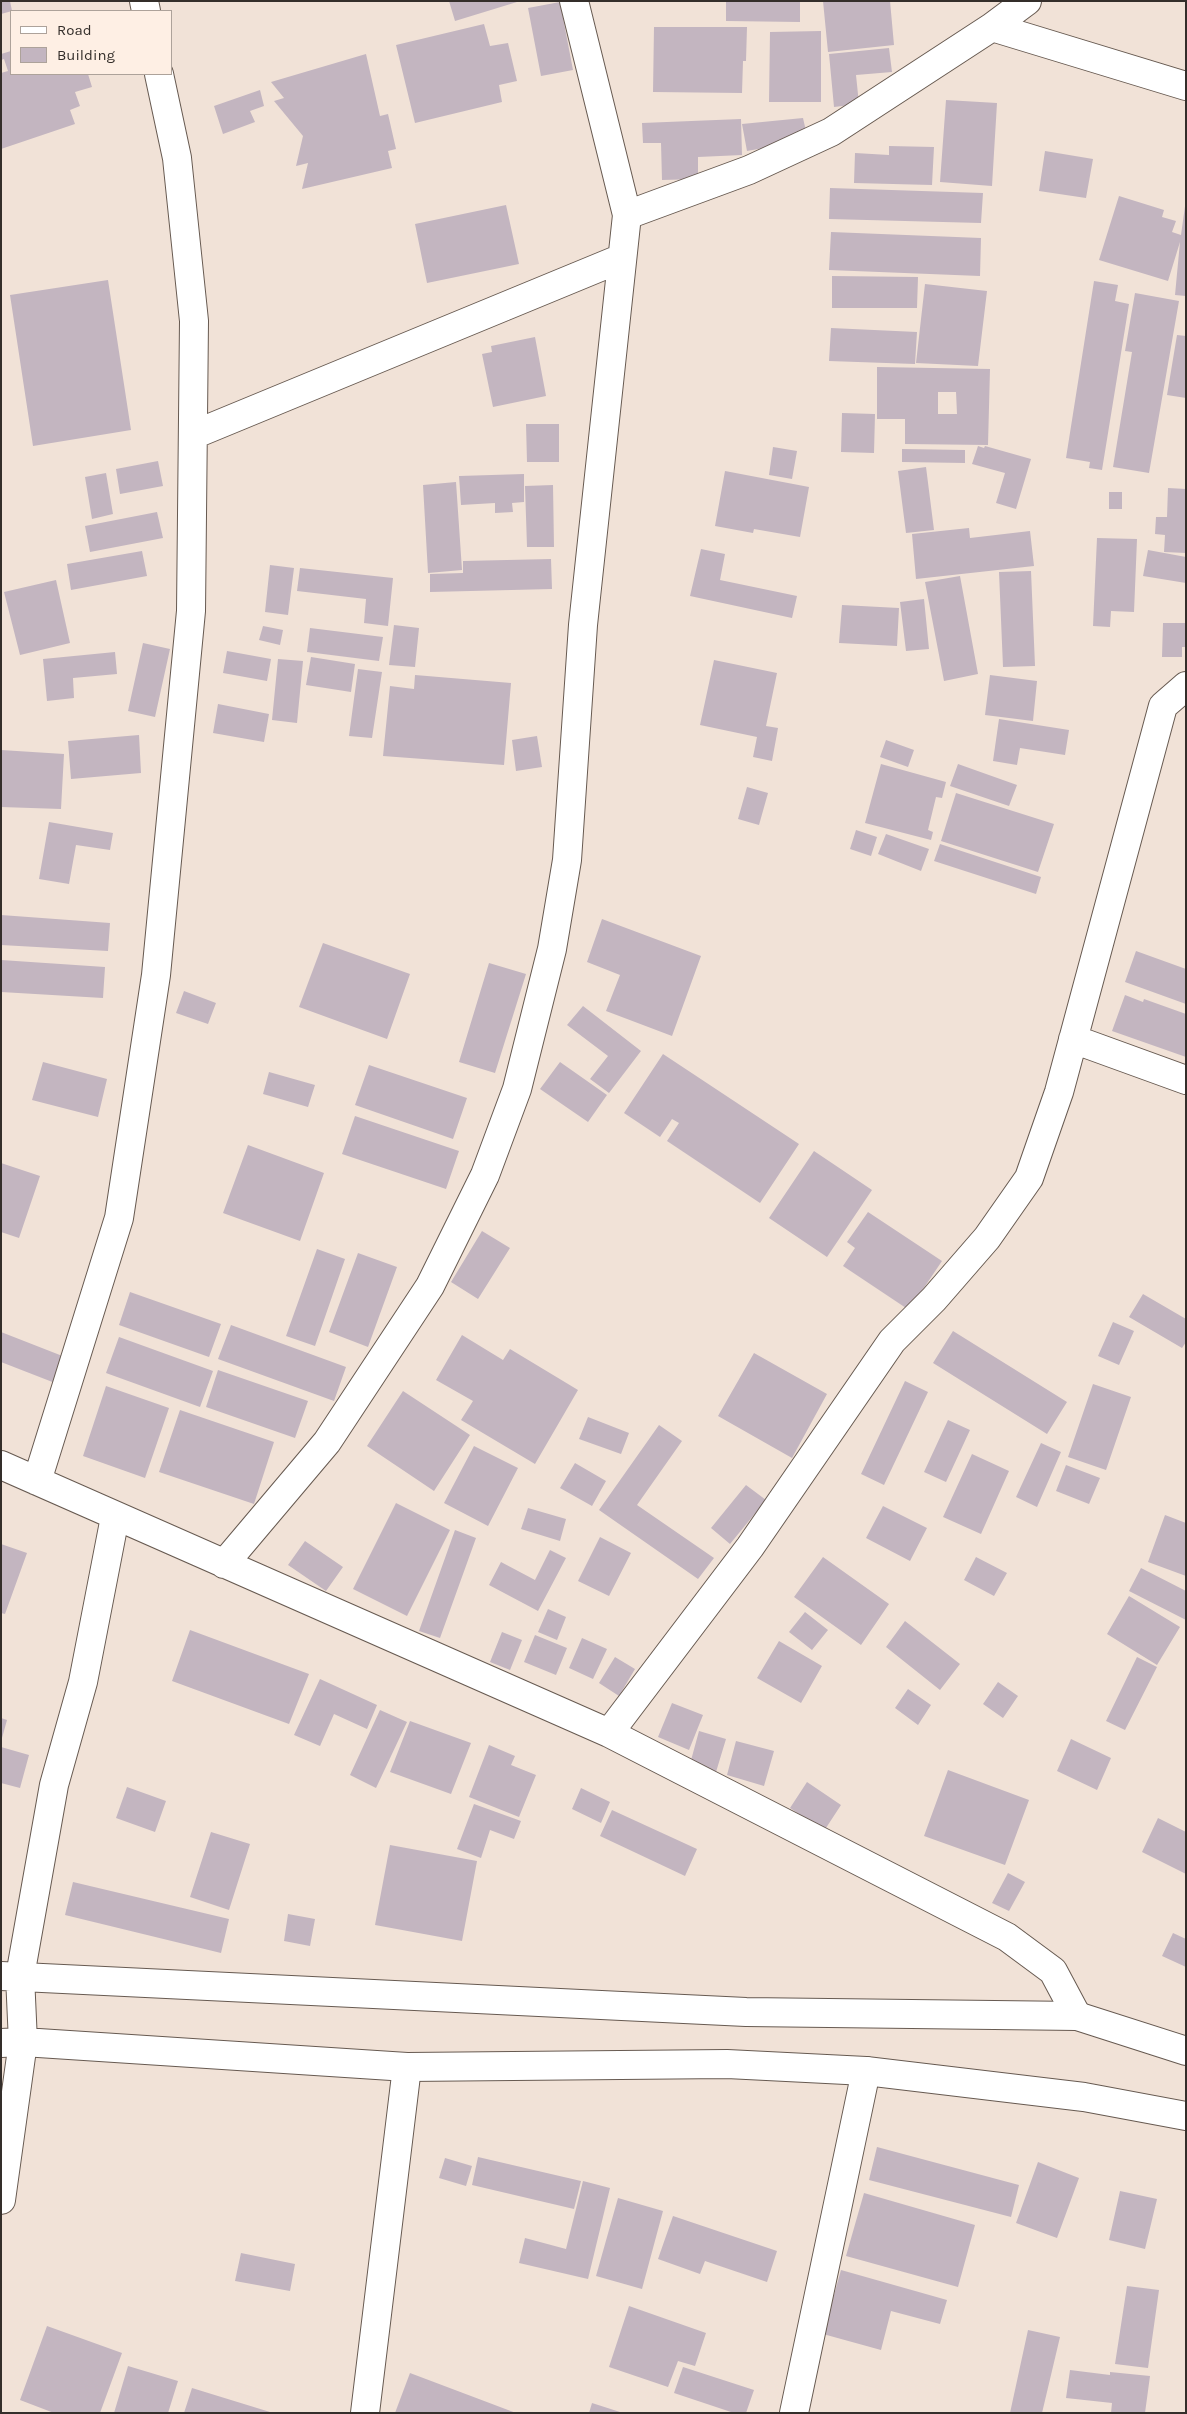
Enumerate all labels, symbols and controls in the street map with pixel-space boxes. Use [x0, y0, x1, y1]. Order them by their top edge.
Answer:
legend [10, 10, 172, 75]
text: Road [57, 21, 92, 39]
text: Building [57, 46, 115, 64]

